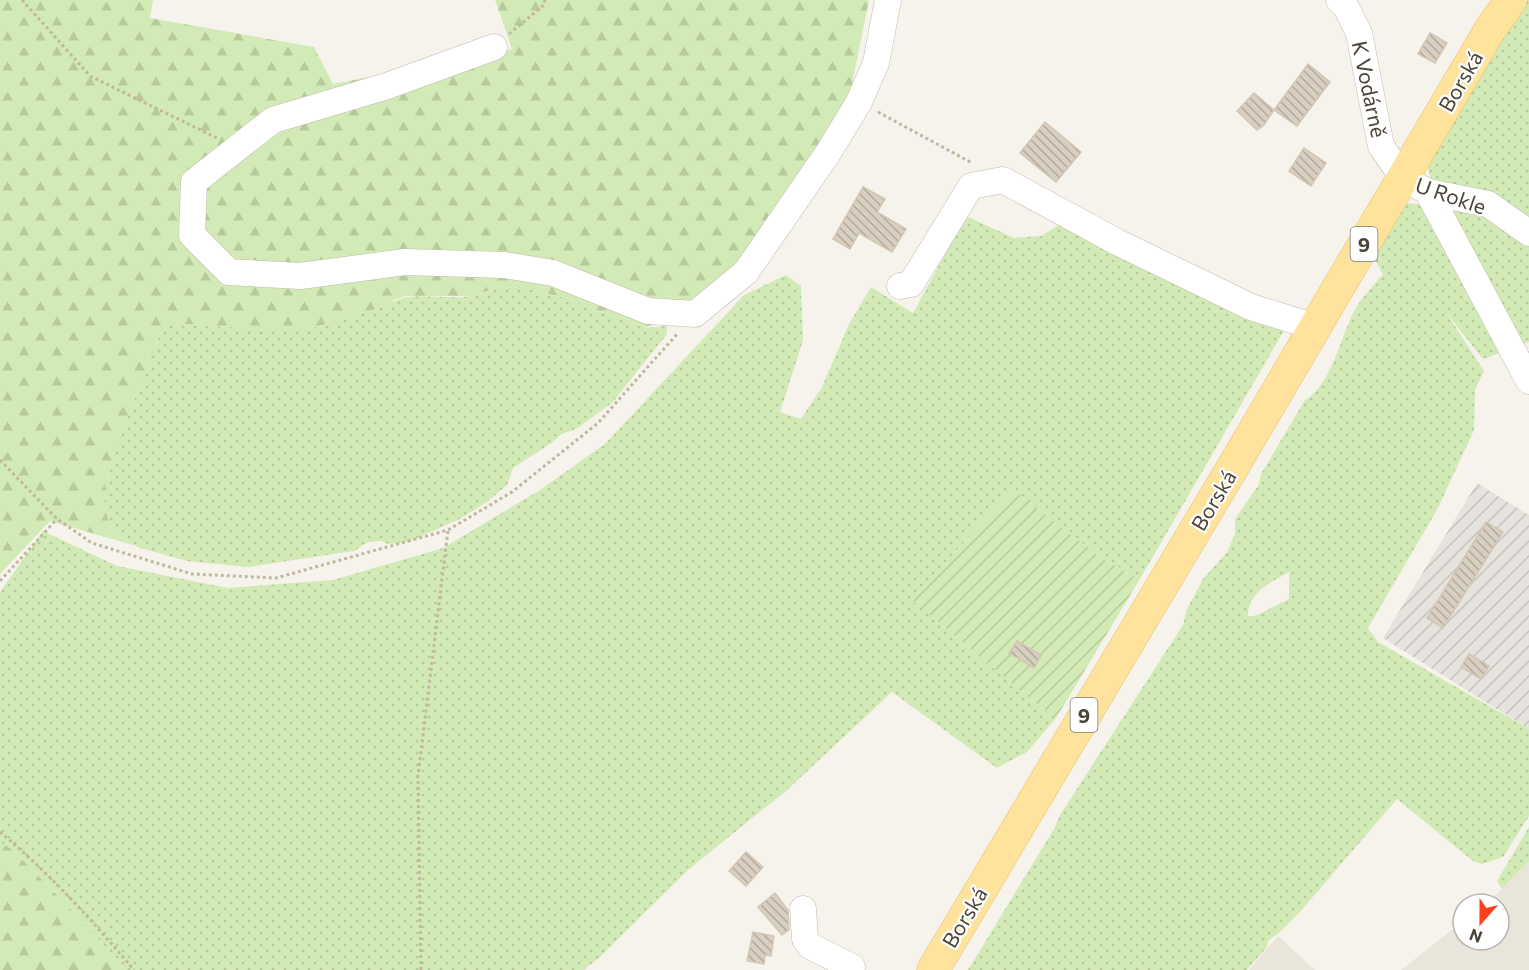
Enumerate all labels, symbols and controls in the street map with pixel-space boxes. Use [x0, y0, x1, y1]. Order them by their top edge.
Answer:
street label: K Vodárně [1348, 38, 1392, 140]
street label: Borská [1433, 46, 1487, 116]
street label: U Rokle [1412, 171, 1490, 219]
road number: 9 [1350, 227, 1378, 261]
street label: Borská [1185, 465, 1241, 535]
road number: 9 [1070, 698, 1098, 732]
street label: Borská [936, 882, 992, 952]
north arrow [1451, 892, 1511, 952]
text: N [1466, 925, 1484, 947]

